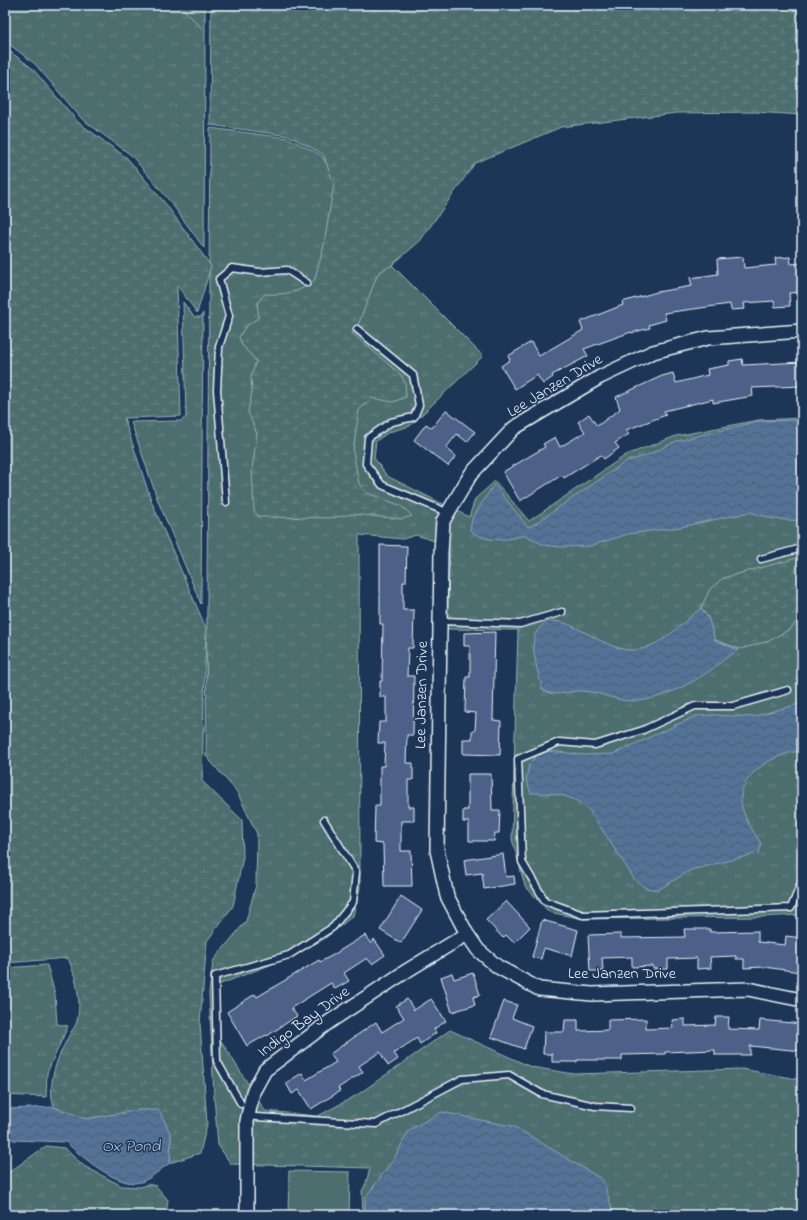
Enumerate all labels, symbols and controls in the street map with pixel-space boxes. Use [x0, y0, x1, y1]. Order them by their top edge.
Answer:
street label: Lee Janzen Drive [503, 348, 608, 424]
street label: Lee Janzen Drive [409, 640, 435, 749]
street label: Lee Janzen Drive [568, 962, 677, 986]
street label: Indigo Bay Drive [253, 980, 356, 1064]
water label: Ox Pond [102, 1134, 162, 1159]

